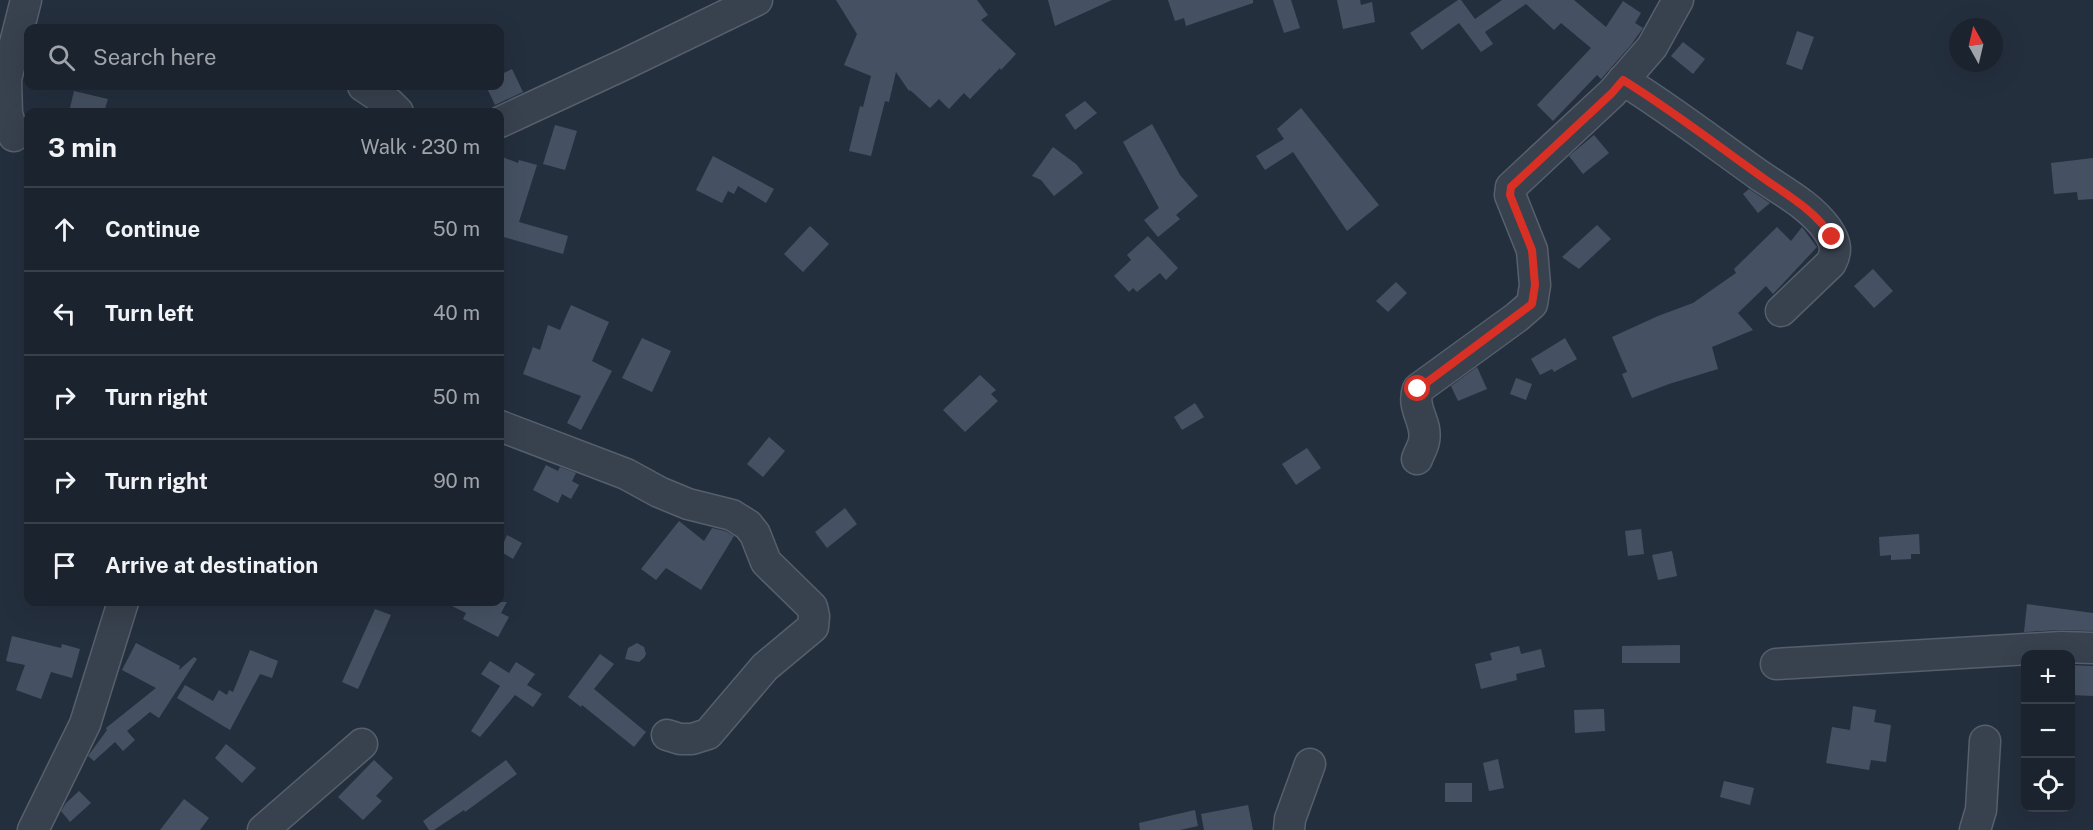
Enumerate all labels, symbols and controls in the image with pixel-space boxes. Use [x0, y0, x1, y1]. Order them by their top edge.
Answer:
north arrow [1949, 18, 2003, 72]
search box [24, 24, 504, 90]
icon: search [45, 41, 78, 74]
text: Search here [93, 44, 217, 70]
text: 3 min [48, 132, 117, 163]
text: Walk · 230 m [361, 135, 480, 159]
icon: ahead [48, 213, 81, 246]
text: Continue [105, 216, 200, 242]
text: 50 m [433, 217, 480, 241]
route end [1818, 223, 1844, 249]
icon: left [48, 297, 81, 330]
text: Turn left [105, 300, 194, 326]
text: 40 m [433, 301, 480, 325]
route start [1404, 375, 1430, 401]
icon: right [48, 381, 81, 414]
text: Turn right [105, 384, 208, 410]
text: 50 m [433, 385, 480, 409]
icon: right [48, 465, 81, 498]
text: Turn right [105, 468, 208, 494]
text: 90 m [433, 469, 480, 493]
icon: arrive [48, 549, 81, 582]
text: Arrive at destination [105, 552, 318, 578]
map controls [2021, 650, 2075, 812]
button: + [2021, 650, 2075, 704]
button: − [2021, 704, 2075, 758]
button: locate [2021, 758, 2075, 812]

